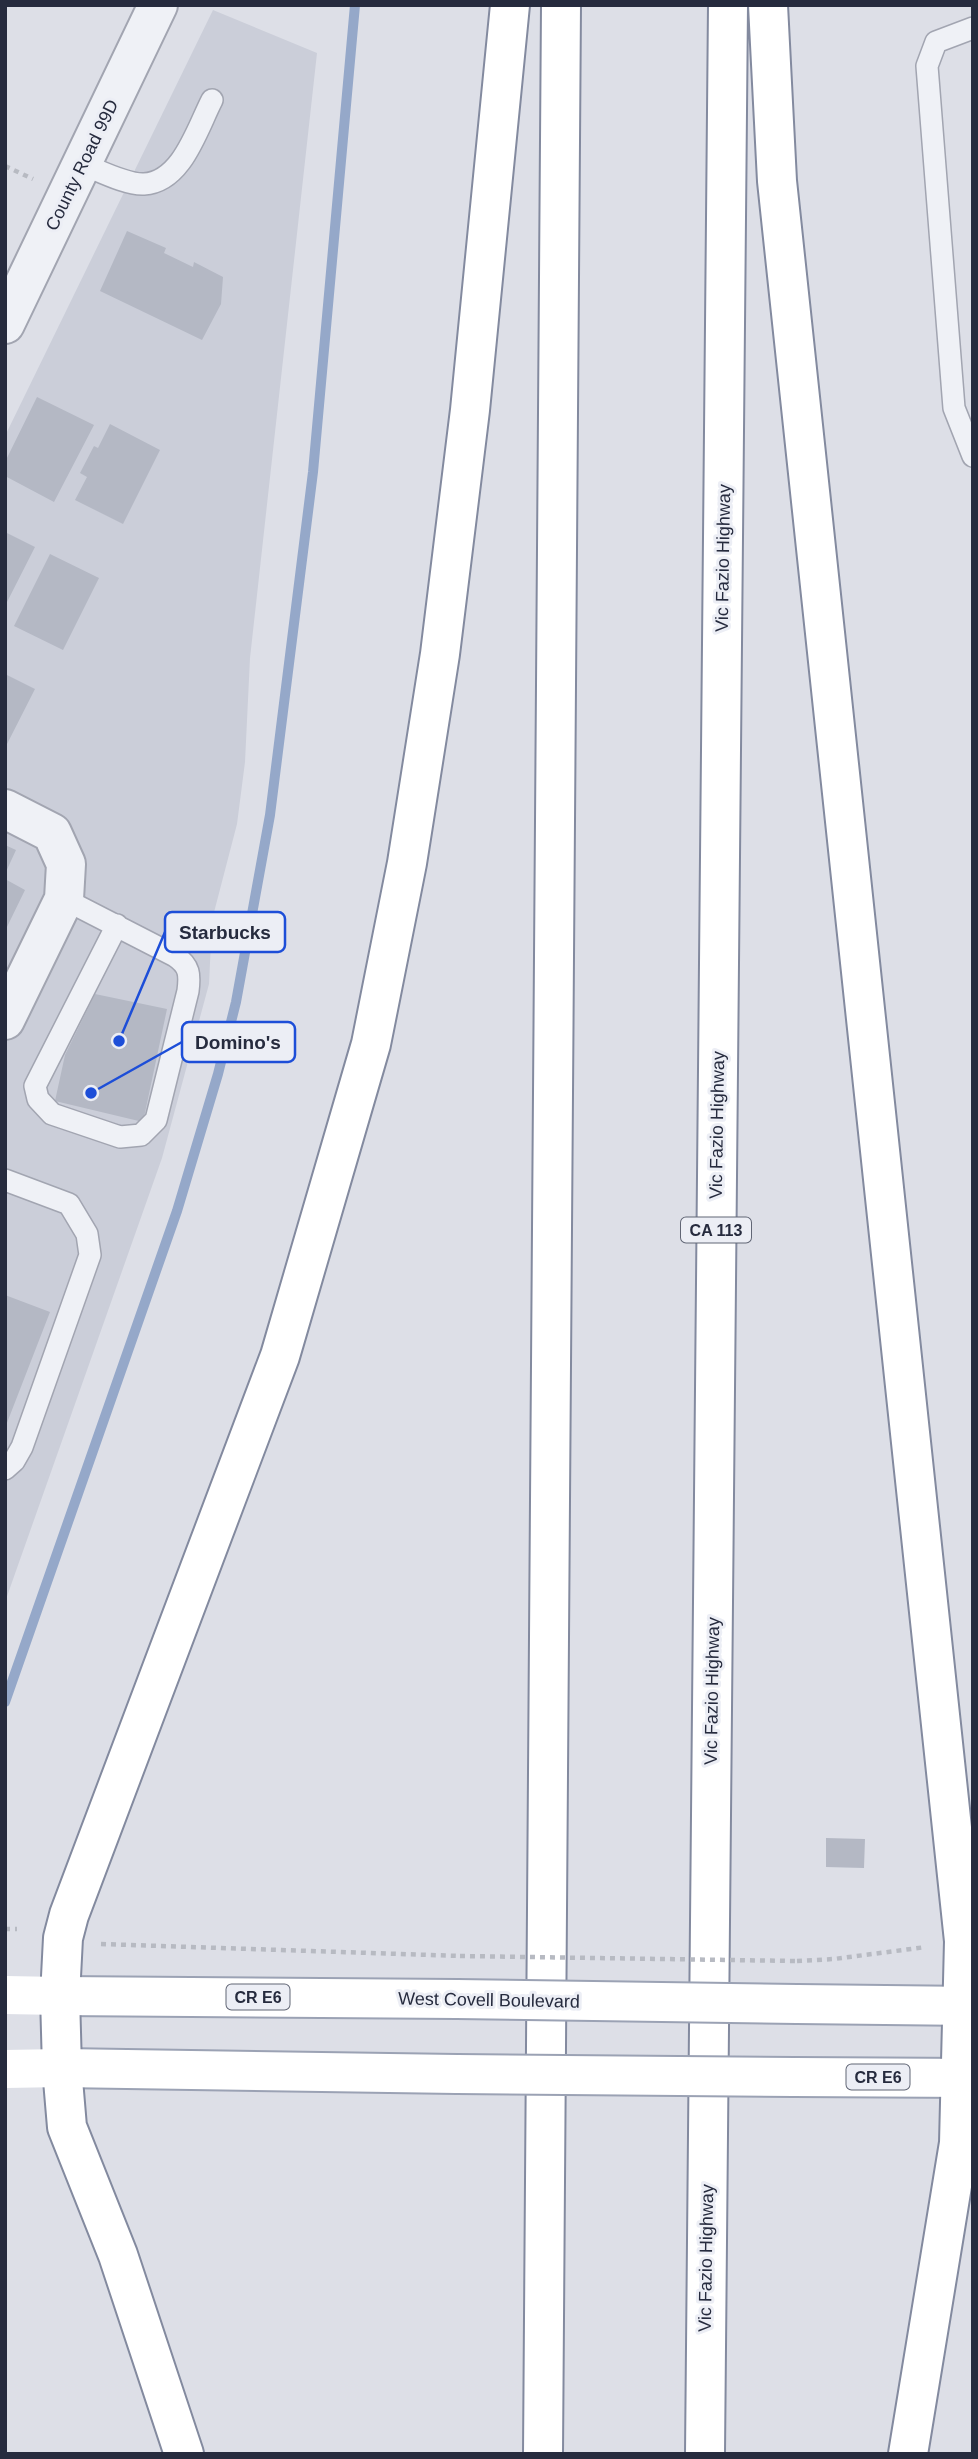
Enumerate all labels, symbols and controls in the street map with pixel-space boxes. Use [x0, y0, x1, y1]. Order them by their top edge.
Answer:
street label: County Road 99D [42, 96, 122, 234]
street label: Vic Fazio Highway [712, 484, 734, 632]
callout: Starbucks [165, 912, 285, 952]
text: Starbucks [179, 922, 271, 943]
callout: Domino's [182, 1022, 295, 1062]
text: Domino's [195, 1032, 281, 1053]
street label: Vic Fazio Highway [706, 1051, 728, 1199]
road number: CA 113 [681, 1218, 751, 1242]
street label: Vic Fazio Highway [701, 1617, 723, 1765]
road number: CR E6 [226, 1984, 290, 2010]
street label: West Covell Boulevard [398, 1988, 580, 2012]
road number: CR E6 [846, 2064, 910, 2090]
street label: Vic Fazio Highway [695, 2184, 717, 2332]

